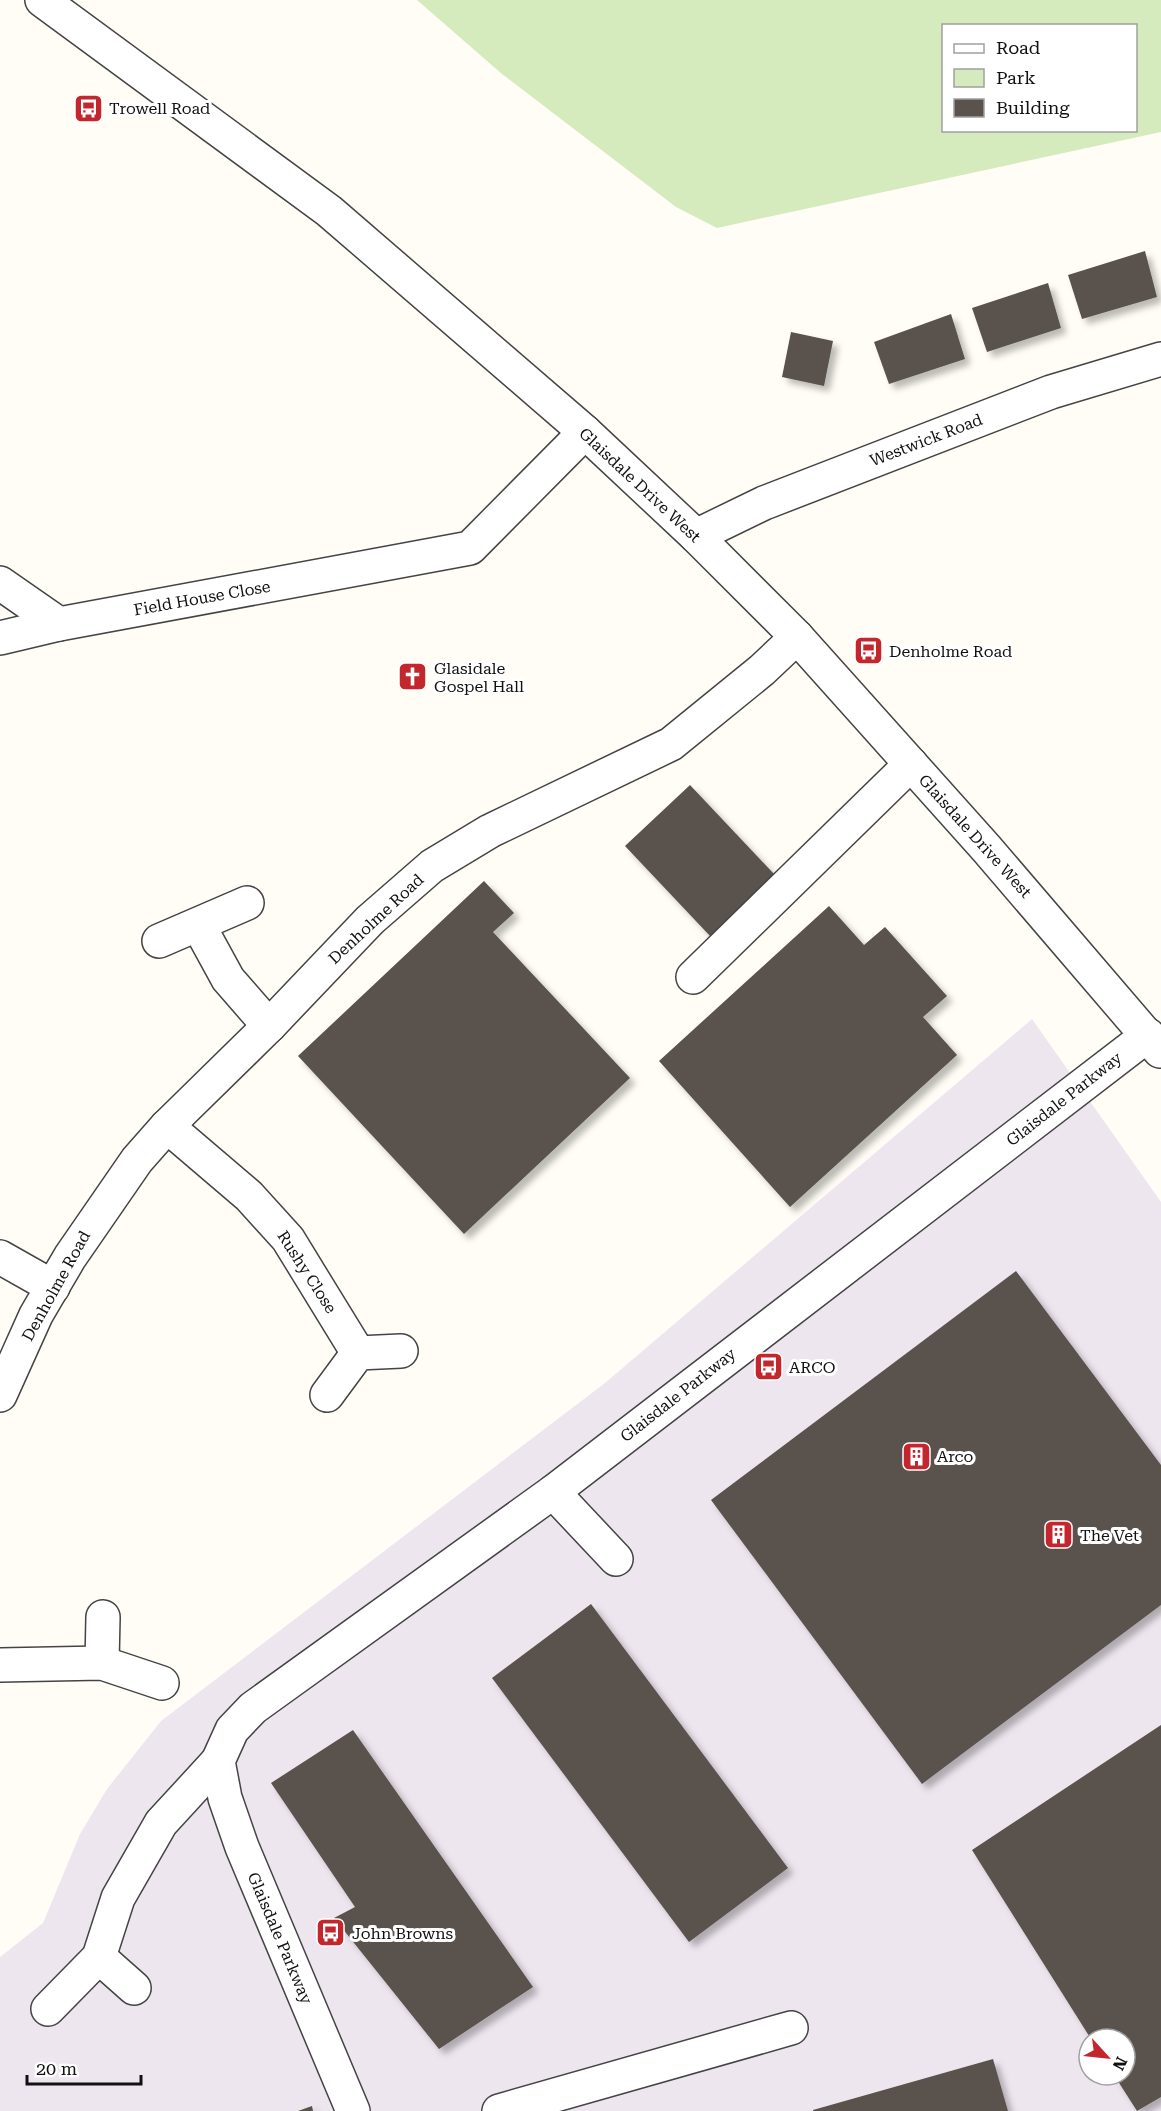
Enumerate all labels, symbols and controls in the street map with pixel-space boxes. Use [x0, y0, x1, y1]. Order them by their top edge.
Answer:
legend [942, 24, 1137, 132]
text: Road [996, 37, 1041, 58]
text: Park [996, 67, 1036, 88]
bus stop icon: Trowell Road [72, 92, 104, 124]
text: Building [996, 97, 1070, 118]
place label: Trowell Road [109, 99, 210, 118]
street label: Westwick Road [867, 410, 985, 470]
street label: Glaisdale Drive West [575, 424, 705, 546]
street label: Field House Close [132, 577, 272, 619]
bus stop icon: Denholme Road [852, 635, 884, 667]
place label: Denholme Road [889, 642, 1012, 661]
place label: Glasidale Gospel Hall [434, 659, 524, 696]
church icon: Glasidale Gospel Hall [397, 661, 429, 693]
street label: Glaisdale Drive West [915, 771, 1035, 902]
street label: Denholme Road [324, 870, 428, 968]
street label: Glaisdale Parkway [1003, 1048, 1126, 1150]
street label: Rushy Close [273, 1227, 341, 1317]
street label: Denholme Road [18, 1228, 94, 1344]
street label: Glaisdale Parkway [617, 1344, 740, 1446]
bus stop icon: ARCO [752, 1351, 784, 1383]
place label: ARCO [789, 1358, 835, 1377]
building icon: Arco [900, 1440, 932, 1472]
place label: Arco [937, 1447, 974, 1466]
building icon: The Vet [1043, 1519, 1075, 1551]
place label: The Vet [1080, 1526, 1139, 1545]
street label: Glaisdale Parkway [244, 1869, 317, 2007]
bus stop icon: John Browns [315, 1917, 347, 1949]
place label: John Browns [352, 1924, 454, 1943]
north arrow [1077, 2027, 1137, 2087]
scale bar [27, 2048, 141, 2086]
text: N [1109, 2054, 1131, 2073]
text: 20 m [36, 2058, 77, 2079]

